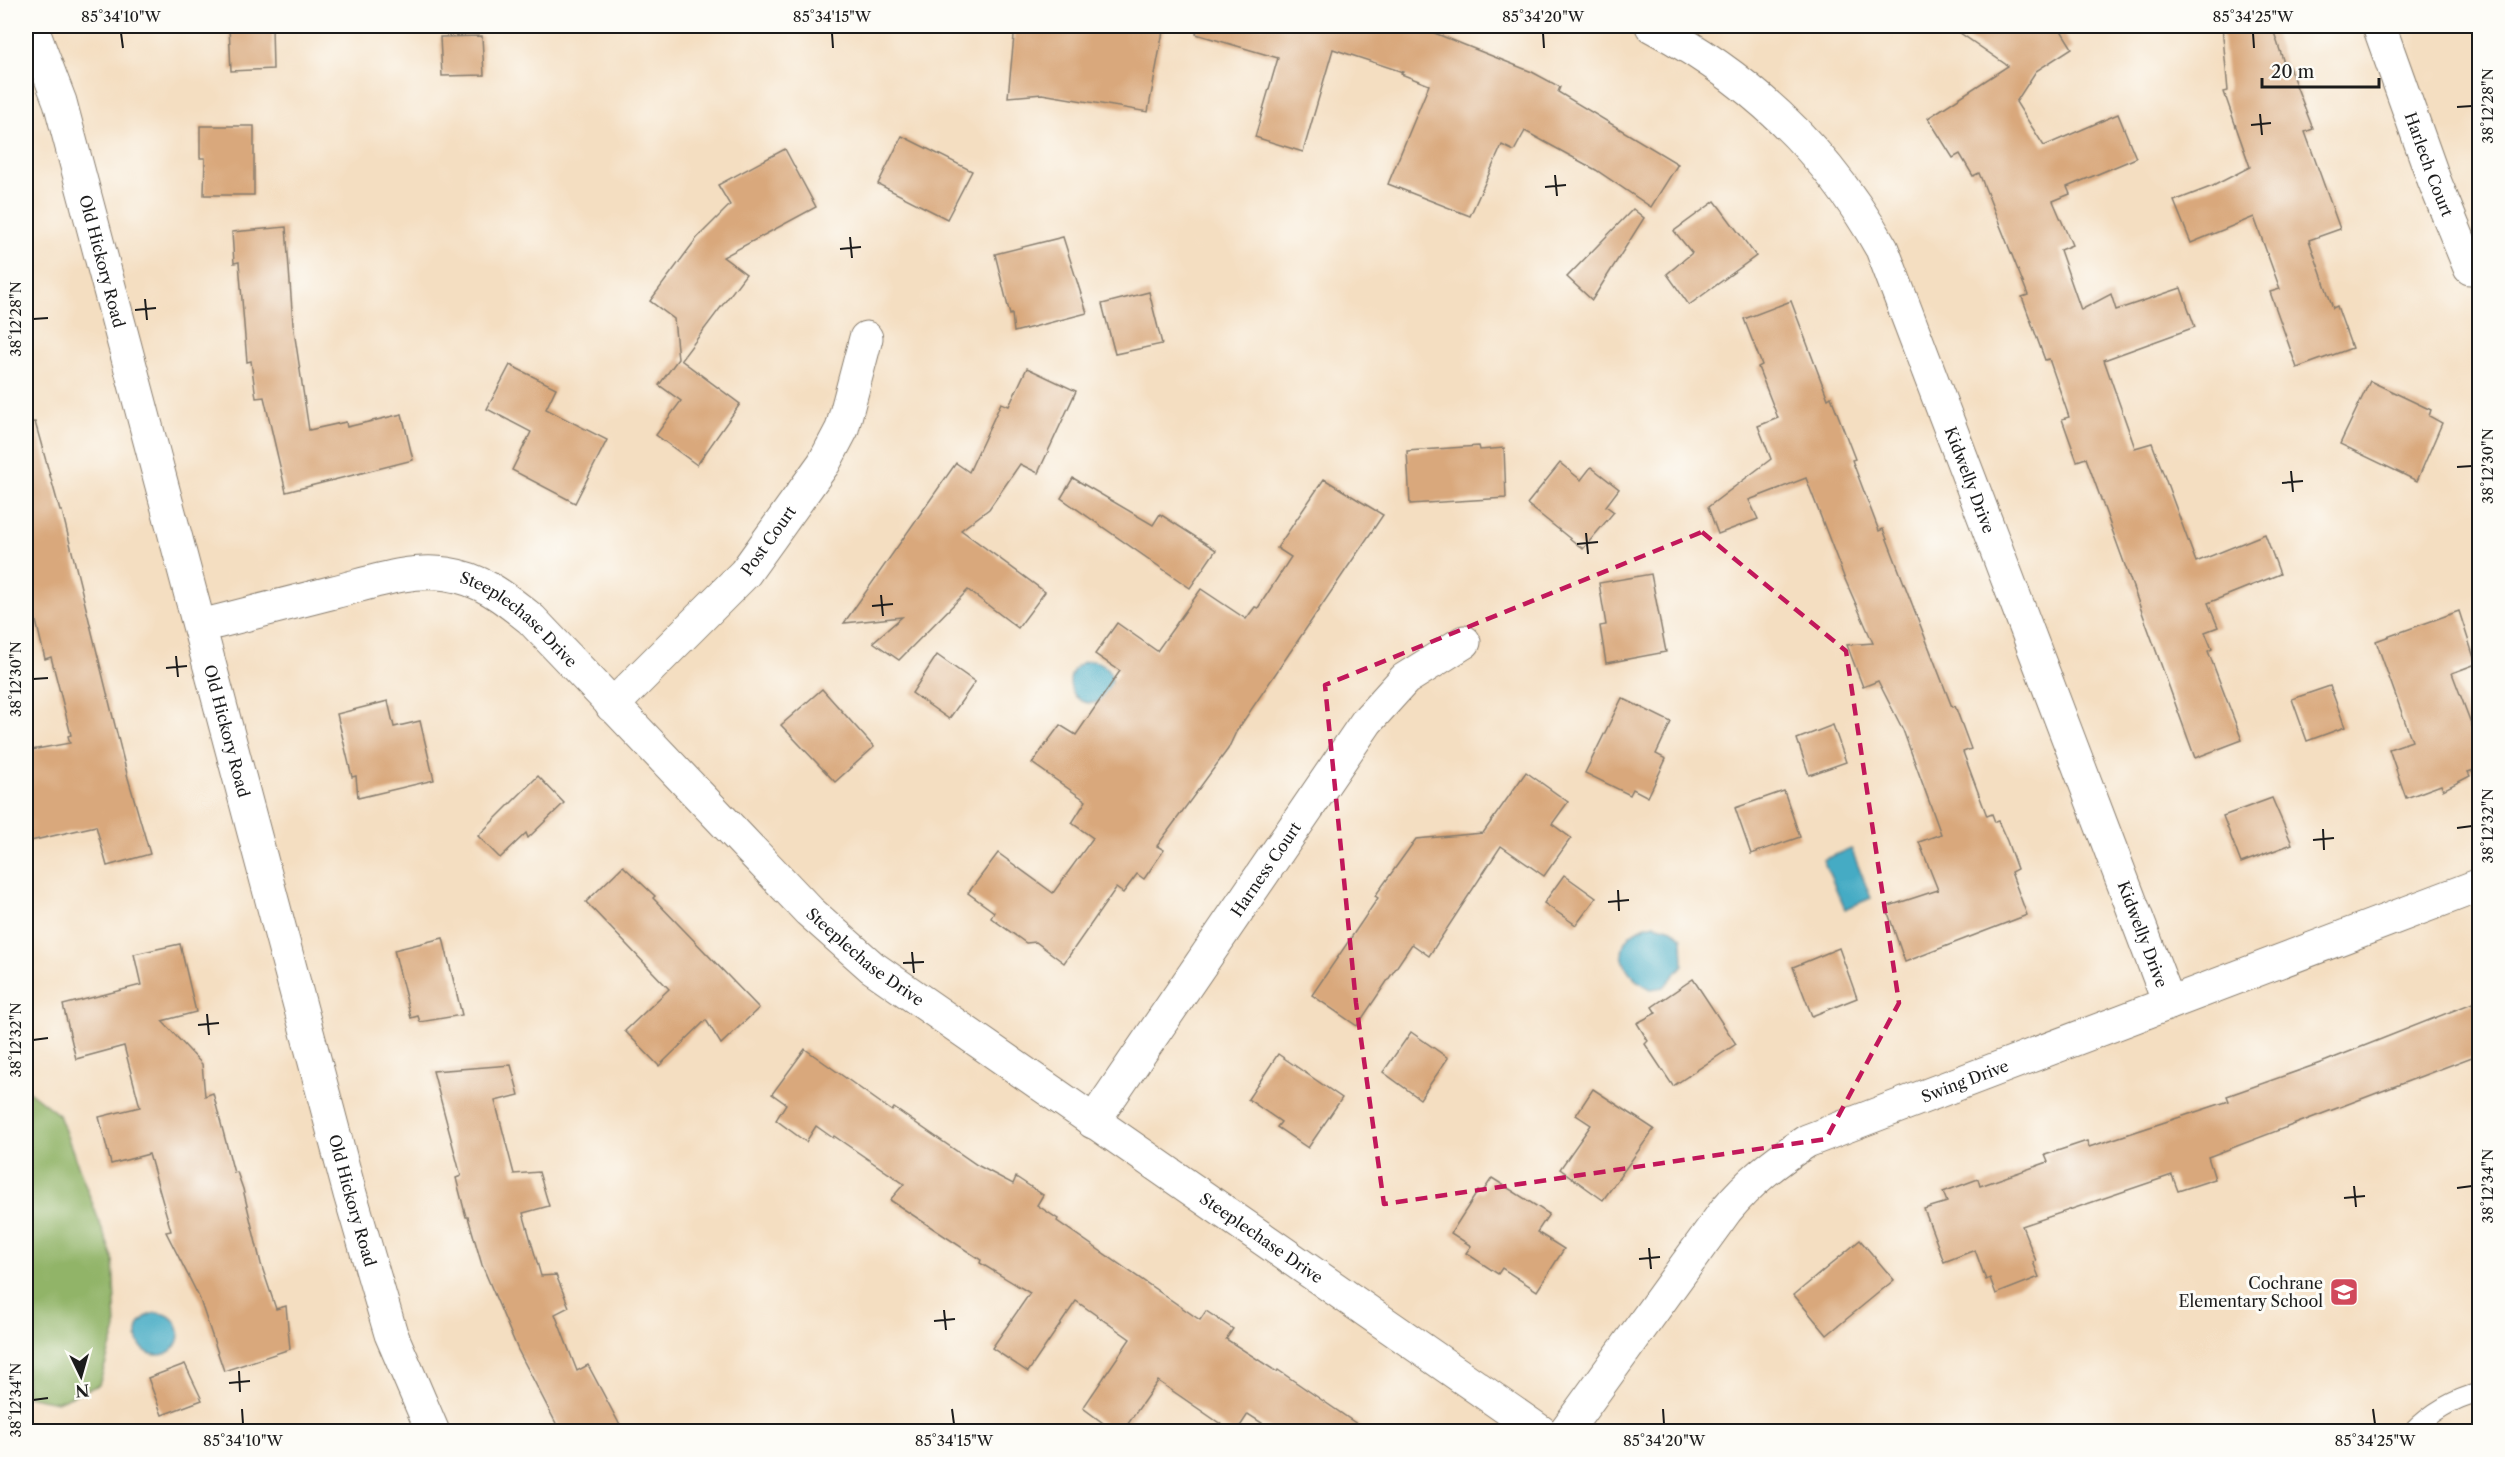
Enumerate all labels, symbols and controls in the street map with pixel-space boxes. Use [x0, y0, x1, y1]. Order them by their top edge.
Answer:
text: 85°34'10"W [81, 7, 161, 26]
text: 85°34'15"W [793, 7, 872, 26]
text: 85°34'20"W [1502, 7, 1585, 26]
text: 85°34'25"W [2213, 7, 2294, 26]
scale bar [2262, 51, 2379, 89]
text: 20 m [2271, 61, 2315, 83]
text: 38°12'28"N [2478, 68, 2497, 144]
street label: Harlech Court [2401, 109, 2458, 220]
street label: Old Hickory Road [75, 193, 130, 330]
text: 38°12'28"N [6, 281, 25, 357]
street label: Kidwelly Drive [1941, 424, 1999, 536]
text: 38°12'30"N [2478, 428, 2497, 504]
street label: Post Court [736, 501, 800, 579]
street label: Steeplechase Drive [458, 567, 581, 671]
text: 38°12'30"N [6, 641, 25, 717]
street label: Old Hickory Road [200, 662, 254, 800]
text: 38°12'32"N [2478, 788, 2497, 864]
street label: Harness Court [1226, 818, 1305, 921]
street label: Kidwelly Drive [2113, 878, 2172, 990]
street label: Steeplechase Drive [802, 903, 928, 1010]
text: 38°12'32"N [6, 1002, 25, 1078]
street label: Swing Drive [1918, 1055, 2011, 1107]
street label: Old Hickory Road [325, 1132, 381, 1269]
text: 38°12'34"N [2478, 1149, 2497, 1224]
street label: Steeplechase Drive [1196, 1188, 1327, 1287]
place label: Cochrane Elementary School [2179, 1273, 2323, 1311]
school or university icon: Cochrane Elementary School [2328, 1276, 2360, 1308]
north arrow [51, 1346, 111, 1406]
text: 38°12'34"N [6, 1363, 25, 1438]
text: N [74, 1380, 90, 1402]
text: 85°34'10"W [203, 1431, 283, 1450]
text: 85°34'15"W [915, 1431, 994, 1450]
text: 85°34'20"W [1623, 1431, 1706, 1450]
text: 85°34'25"W [2335, 1431, 2416, 1450]

